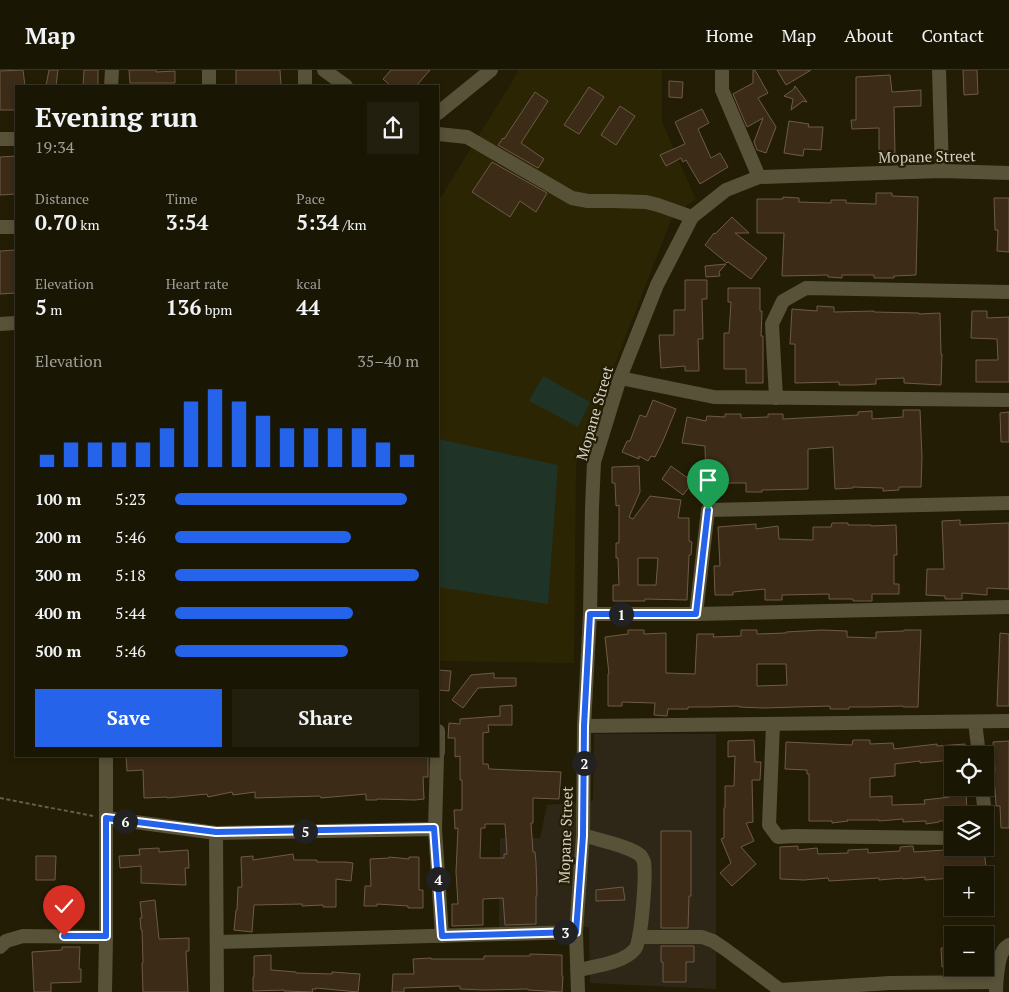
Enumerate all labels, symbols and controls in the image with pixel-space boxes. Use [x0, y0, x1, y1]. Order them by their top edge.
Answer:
text: Map [25, 19, 75, 51]
text: Home [706, 23, 753, 47]
text: Map [781, 23, 816, 47]
text: About [844, 23, 893, 47]
text: Contact [921, 23, 984, 47]
text: Evening run [35, 98, 198, 135]
button: share [367, 102, 419, 154]
text: 19:34 [35, 136, 74, 158]
street label: Mopane Street [878, 145, 976, 167]
text: Distance [35, 189, 89, 208]
text: Time [166, 189, 198, 208]
text: Pace [296, 189, 325, 208]
text: 0.70 [35, 208, 77, 236]
text: 3:54 [166, 208, 208, 236]
text: 5:34 [296, 208, 339, 236]
text: km [77, 215, 100, 234]
text: /km [339, 215, 367, 234]
text: Elevation [35, 274, 94, 293]
text: Heart rate [166, 274, 229, 293]
text: kcal [296, 274, 321, 293]
text: 5 [35, 293, 47, 321]
text: 136 [166, 293, 201, 321]
text: 44 [296, 293, 320, 321]
text: m [47, 300, 62, 319]
text: bpm [201, 300, 232, 319]
text: Elevation [35, 350, 102, 372]
text: 35–40 m [357, 350, 419, 372]
street label: Mopane Street [571, 363, 617, 463]
pin [687, 459, 729, 510]
icon: arrive [694, 466, 722, 494]
text: 100 m [35, 488, 81, 510]
text: 5:23 [115, 488, 146, 510]
text: 200 m [35, 526, 81, 548]
text: 5:46 [115, 526, 146, 548]
text: 300 m [35, 564, 81, 586]
text: 5:18 [115, 564, 146, 586]
text: 400 m [35, 602, 81, 624]
text: 5:44 [115, 602, 146, 624]
pin: 1 [608, 602, 634, 626]
text: 1 [618, 605, 625, 624]
text: 500 m [35, 640, 81, 662]
text: 5:46 [115, 640, 146, 662]
button: Save [35, 689, 222, 747]
button: Share [232, 689, 419, 747]
map controls [944, 746, 994, 976]
button: locate [944, 746, 994, 796]
pin: 2 [572, 750, 596, 776]
text: 2 [581, 754, 588, 773]
street label: Mopane Street [553, 786, 577, 884]
button: layers [944, 806, 994, 856]
pin: 6 [112, 808, 138, 834]
text: 6 [122, 812, 129, 831]
pin: 5 [292, 818, 318, 844]
text: 5 [302, 822, 309, 841]
pin: 4 [426, 866, 450, 892]
button: + [944, 866, 994, 916]
text: 4 [435, 870, 442, 889]
pin [43, 885, 85, 936]
icon: check [50, 892, 78, 920]
pin: 3 [552, 920, 578, 944]
text: 3 [562, 923, 569, 942]
button: − [944, 926, 994, 976]

